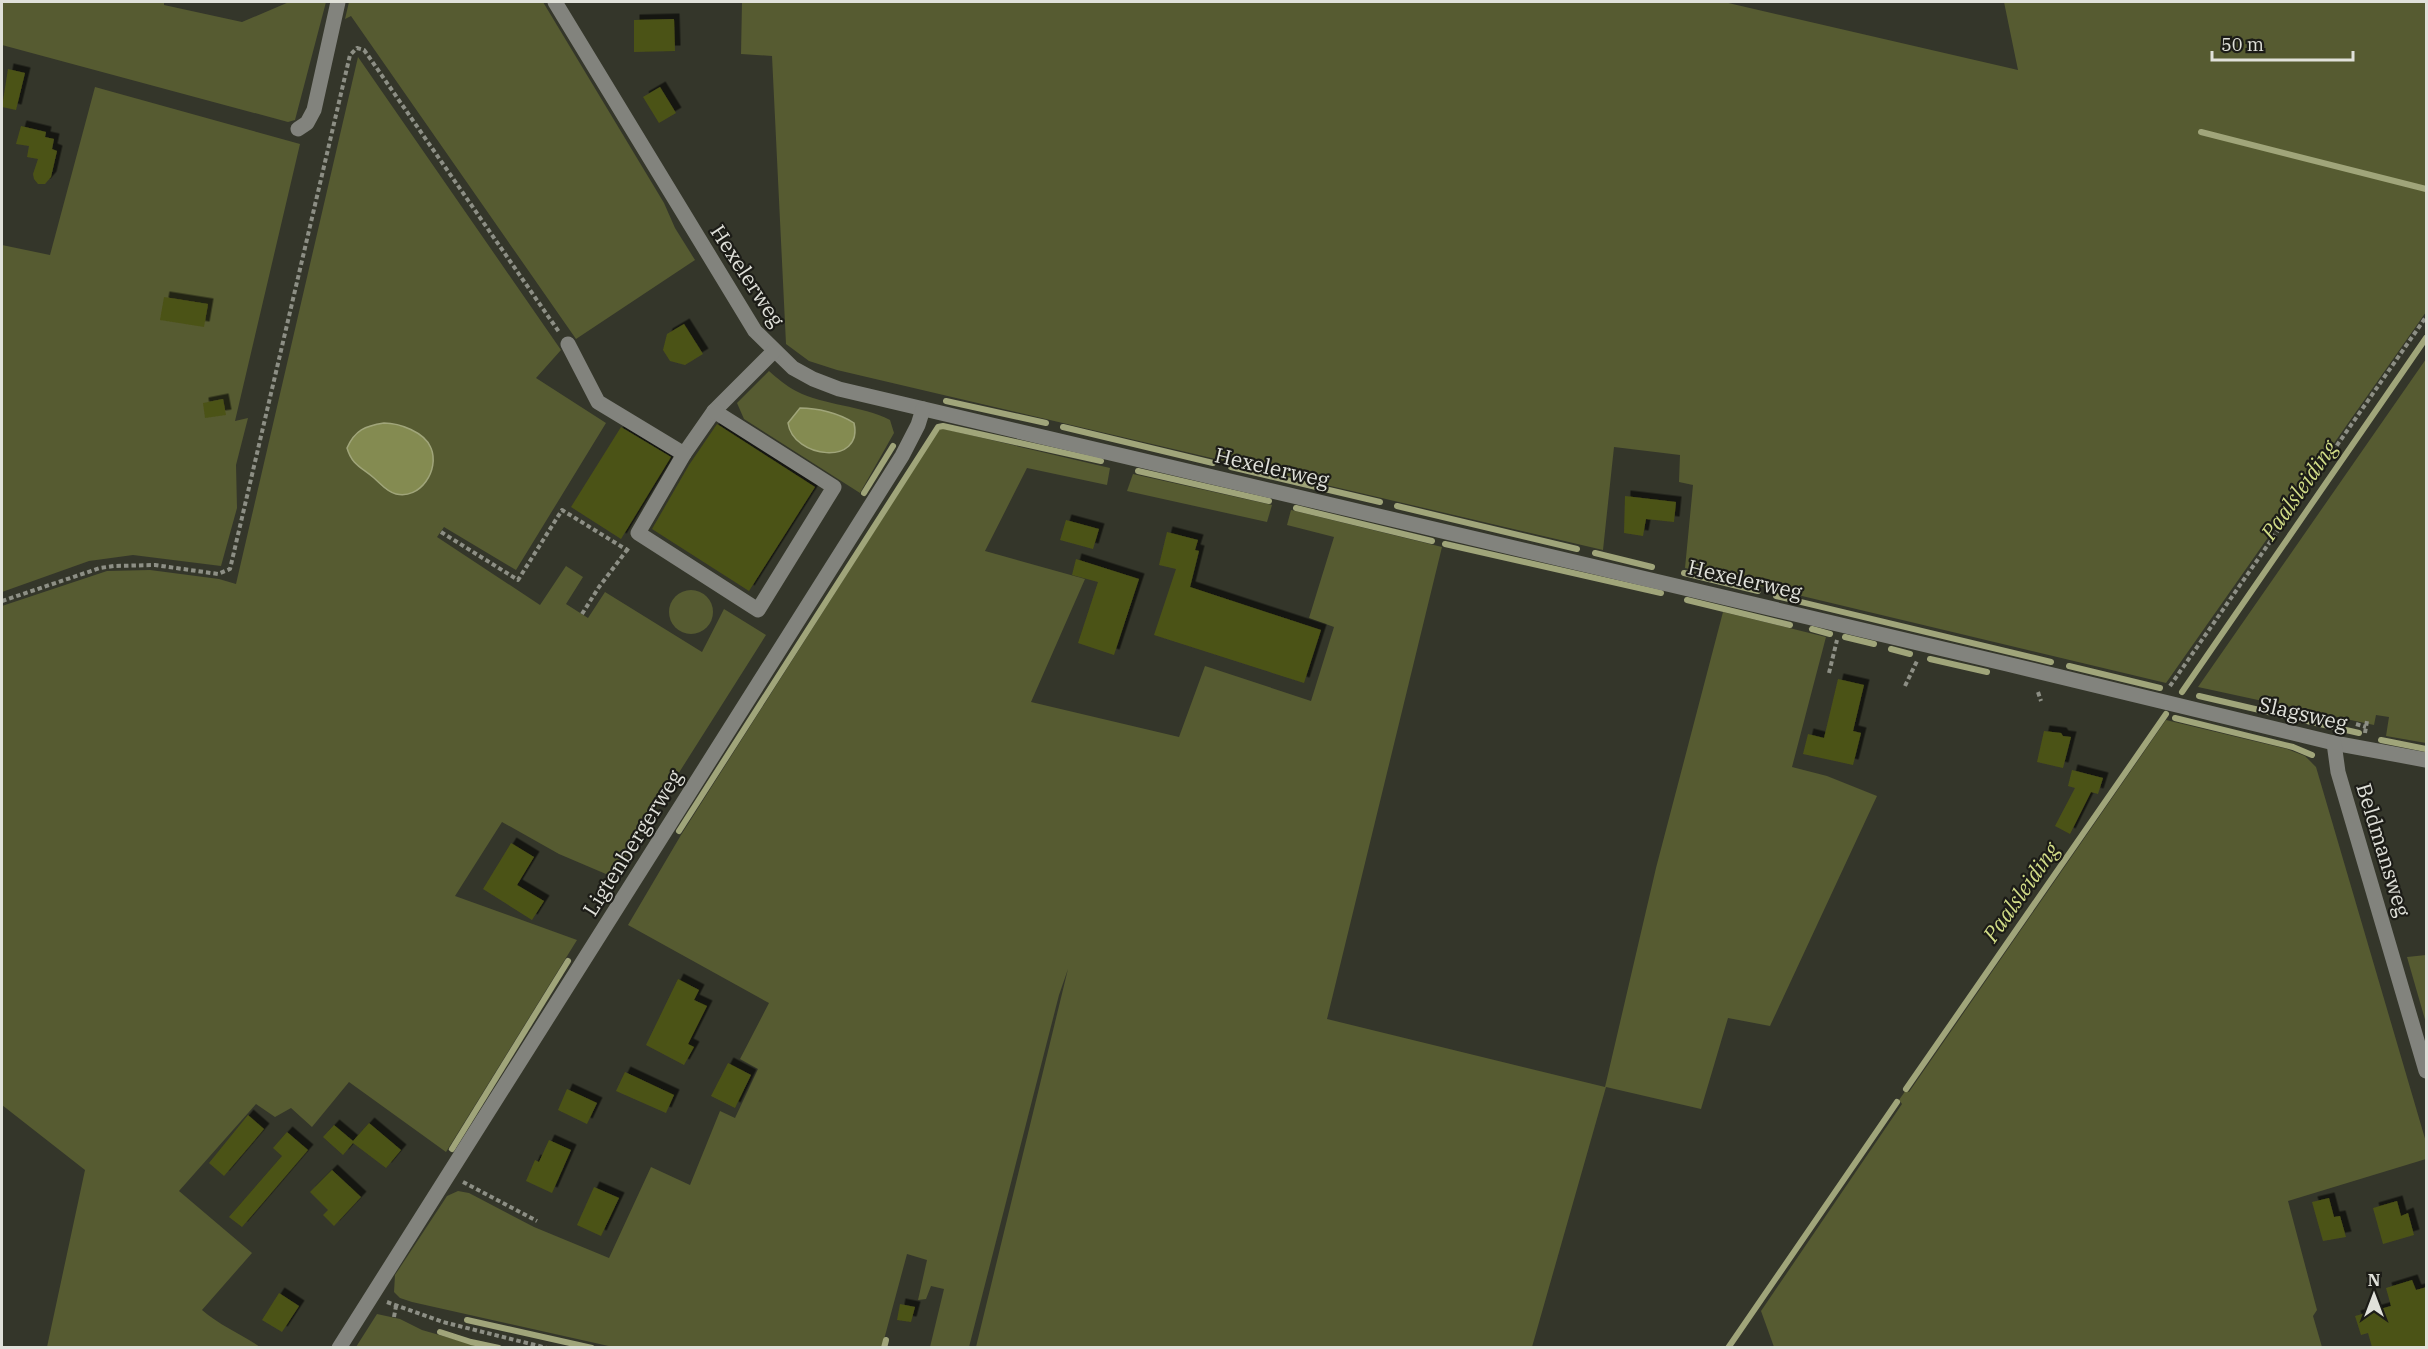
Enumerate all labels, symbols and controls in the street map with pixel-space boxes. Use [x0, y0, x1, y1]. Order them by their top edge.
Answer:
scale bar [2212, 24, 2353, 62]
text: 50 m [2221, 33, 2264, 56]
street label: Hexelerweg [704, 219, 792, 332]
water label: Paalsleiding [2253, 434, 2344, 546]
street label: Hexelerweg [1212, 440, 1333, 494]
street label: Hexelerweg [1685, 552, 1806, 606]
street label: Slagsweg [2256, 689, 2351, 737]
street label: Ligtenbergerweg [576, 764, 689, 921]
street label: Beldmansweg [2350, 779, 2418, 920]
water label: Paalsleiding [1975, 836, 2066, 948]
north arrow [2344, 1265, 2404, 1325]
text: N [2368, 1270, 2380, 1290]

